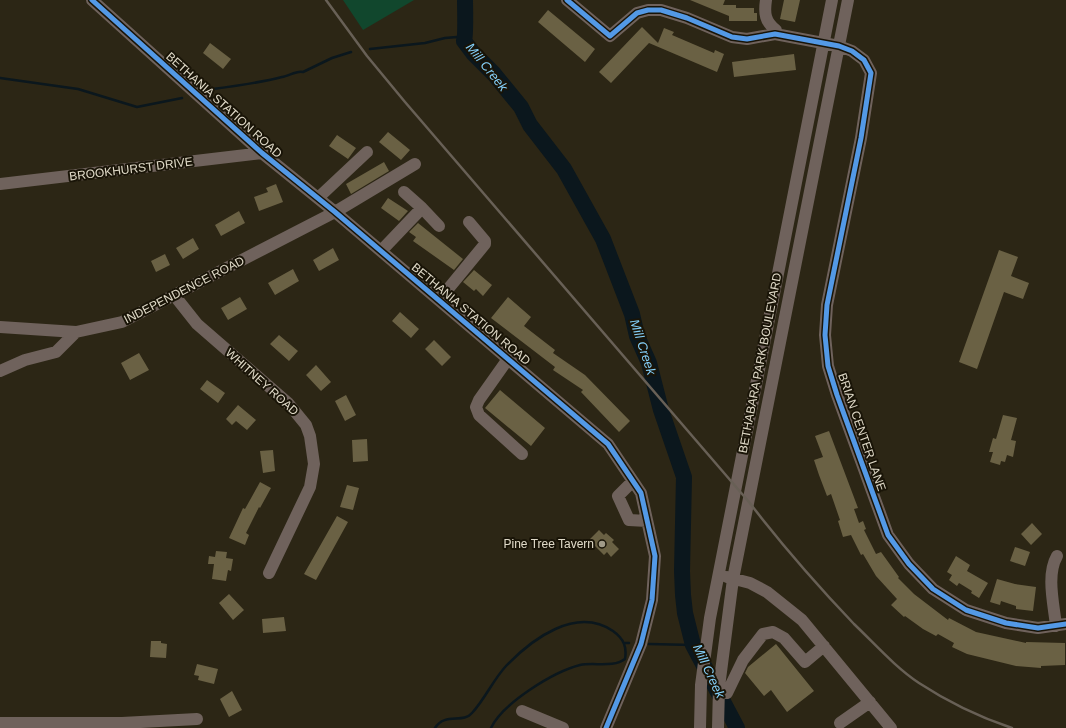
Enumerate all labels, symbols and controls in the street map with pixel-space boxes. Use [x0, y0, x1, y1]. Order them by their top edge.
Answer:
water label: Mill Creek [463, 40, 512, 95]
street label: BETHANIA STATION ROAD [163, 49, 285, 161]
street label: BROOKHURST DRIVE [68, 154, 194, 184]
street label: INDEPENDENCE ROAD [121, 253, 247, 327]
street label: BETHANIA STATION ROAD [409, 260, 534, 368]
street label: BETHABARA PARK BOULEVARD [736, 271, 784, 454]
water label: Mill Creek [627, 317, 660, 378]
street label: WHITNEY ROAD [223, 346, 302, 419]
street label: BRIAN CENTER LANE [835, 371, 889, 493]
place label: Pine Tree Tavern [504, 537, 594, 551]
marker: Pine Tree Tavern [597, 539, 607, 549]
water label: Mill Creek [690, 642, 729, 702]

